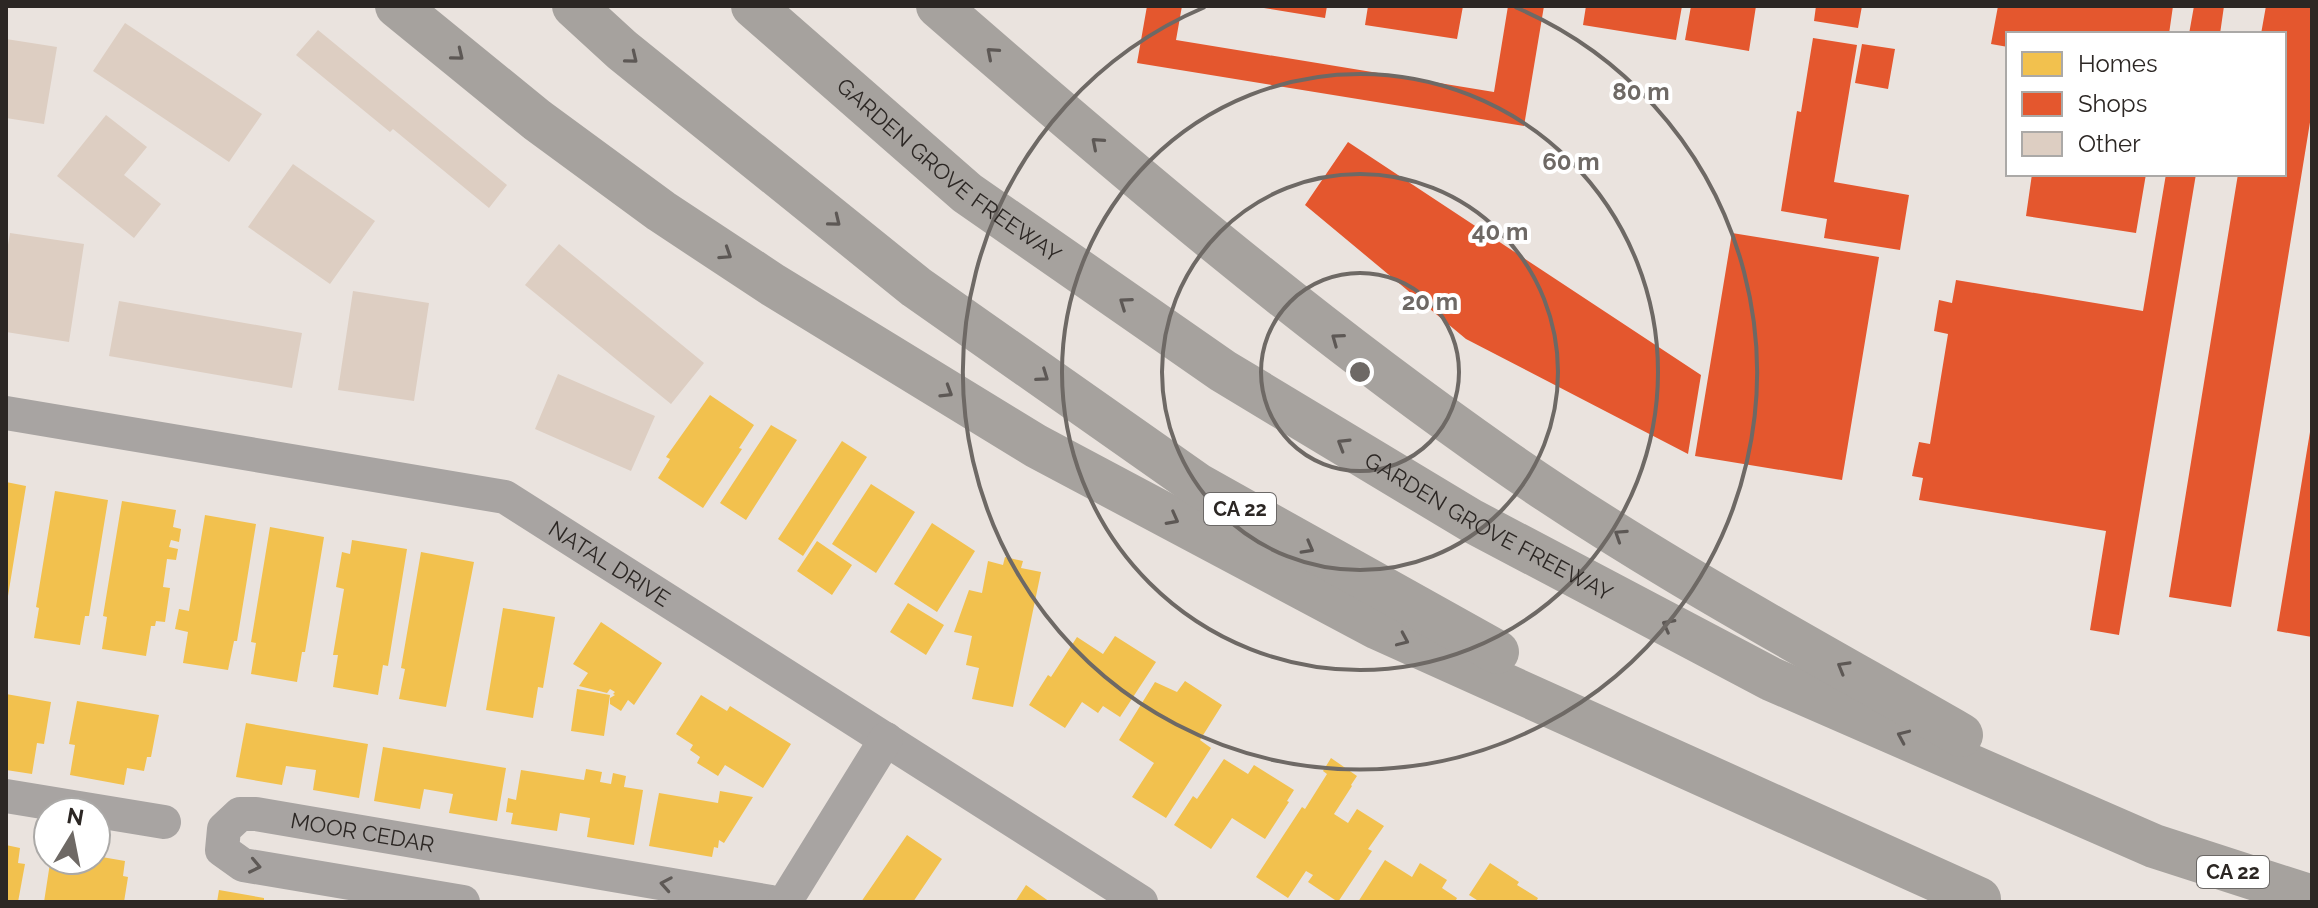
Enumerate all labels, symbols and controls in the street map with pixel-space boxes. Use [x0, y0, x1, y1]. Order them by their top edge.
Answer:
legend [2006, 32, 2286, 176]
one-way arrow [448, 45, 463, 60]
one-way arrow [623, 48, 637, 63]
one-way arrow [987, 48, 1002, 63]
text: Homes [2078, 49, 2158, 78]
street label: GARDEN GROVE FREEWAY [832, 72, 1066, 268]
text: 80 m [1612, 77, 1670, 106]
text: Shops [2078, 89, 2147, 118]
text: Other [2078, 129, 2141, 158]
one-way arrow [1091, 139, 1106, 153]
text: 60 m [1542, 147, 1600, 176]
one-way arrow [826, 211, 840, 226]
text: 40 m [1472, 217, 1528, 246]
one-way arrow [717, 244, 732, 259]
text: 20 m [1402, 287, 1458, 316]
one-way arrow [1119, 298, 1133, 313]
one-way arrow [1332, 334, 1346, 349]
centre of rings [1346, 358, 1374, 386]
one-way arrow [1035, 366, 1049, 381]
one-way arrow [938, 382, 953, 397]
one-way arrow [1337, 438, 1352, 453]
street label: GARDEN GROVE FREEWAY [1360, 447, 1617, 606]
road number: CA 22 [1204, 493, 1276, 525]
one-way arrow [1165, 510, 1179, 525]
street label: NATAL DRIVE [544, 515, 675, 612]
one-way arrow [1614, 530, 1628, 545]
one-way arrow [1300, 538, 1314, 553]
one-way arrow [1662, 619, 1677, 634]
one-way arrow [1395, 630, 1410, 646]
one-way arrow [1837, 662, 1852, 677]
one-way arrow [1897, 730, 1911, 746]
north arrow [32, 796, 112, 876]
text: N [65, 802, 86, 831]
street label: MOOR CEDAR [289, 807, 436, 857]
road number: CA 22 [2197, 856, 2269, 888]
one-way arrow [247, 857, 261, 874]
one-way arrow [660, 876, 673, 893]

